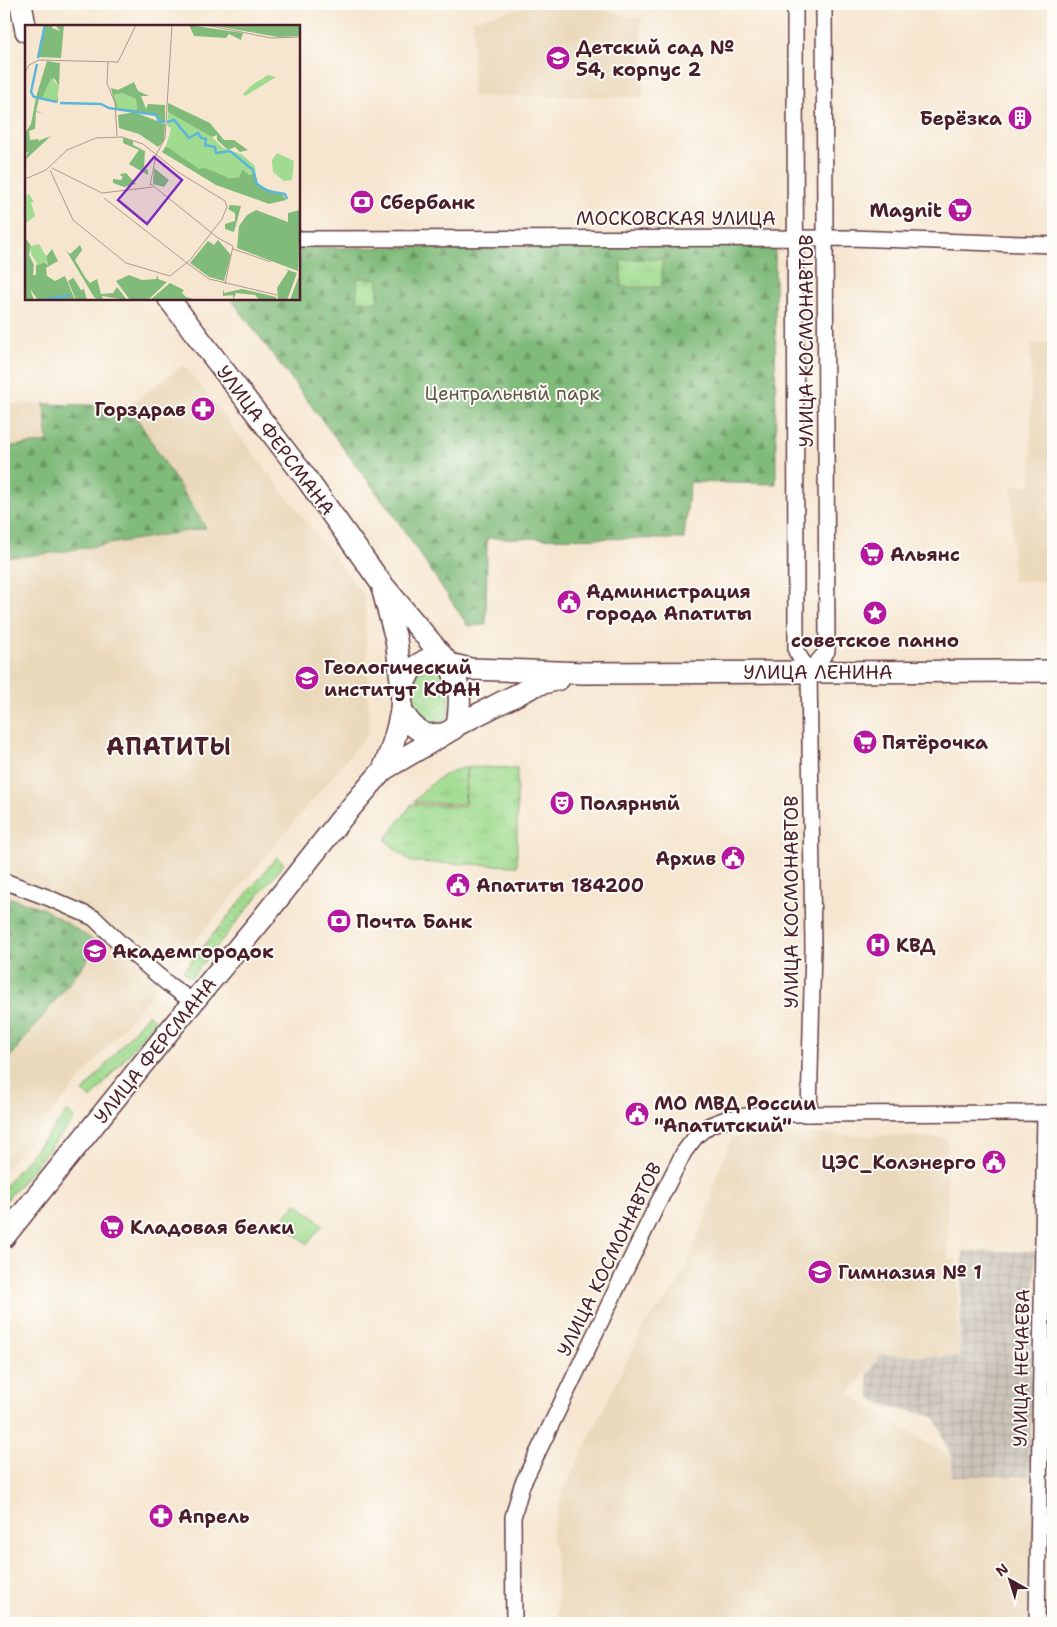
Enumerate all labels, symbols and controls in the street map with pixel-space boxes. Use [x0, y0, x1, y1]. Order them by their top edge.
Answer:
inset map [25, 25, 300, 300]
place label: Детский сад № 54, корпус 2 [576, 35, 734, 82]
school or university icon: Детский сад № 54, корпус 2 [545, 45, 571, 71]
building icon: Берёзка [1007, 105, 1033, 131]
place label: Берёзка [920, 106, 1002, 131]
bank icon: Сбербанк [349, 189, 375, 215]
place label: Сбербанк [380, 190, 475, 215]
supermarket icon: Magnit [947, 197, 973, 223]
place label: Magnit [870, 198, 942, 223]
street label: МОСКОВСКАЯ УЛИЦА [576, 206, 776, 231]
street label: УЛИЦА КОСМОНАВТОВ [794, 234, 819, 448]
street label: УЛИЦА ФЕРСМАНА [211, 360, 340, 520]
park label: Центральный парк [425, 381, 599, 406]
pharmacy icon: Горздрав [190, 396, 216, 422]
place label: Горздрав [95, 397, 186, 422]
supermarket icon: Альянс [859, 541, 885, 567]
place label: Альянс [890, 542, 960, 567]
place label: Администрация города Апатиты [586, 579, 752, 626]
public building icon: Администрация города Апатиты [556, 589, 582, 615]
place icon: советское панно [862, 600, 888, 626]
place label: советское панно [791, 628, 959, 653]
place label: Геологический институт КФАН [324, 655, 481, 702]
street label: УЛИЦА ЛЕНИНА [743, 660, 893, 685]
school or university icon: Геологический институт КФАН [294, 665, 320, 691]
supermarket icon: Пятёрочка [852, 729, 878, 755]
place label: Пятёрочка [882, 730, 988, 755]
district label: АПАТИТЫ [106, 731, 232, 763]
theatre icon: Полярный [549, 790, 575, 816]
place label: Полярный [580, 791, 680, 816]
street label: УЛИЦА КОСМОНАВТОВ [779, 795, 804, 1009]
public building icon: Архив [720, 845, 746, 871]
place label: Архив [655, 846, 716, 871]
public building icon: Апатиты 184200 [445, 872, 471, 898]
place label: Апатиты 184200 [476, 873, 644, 898]
bank icon: Почта Банк [326, 908, 352, 934]
place label: Почта Банк [356, 909, 472, 934]
hospital icon: КВД [865, 932, 891, 958]
place label: КВД [896, 933, 936, 958]
school or university icon: Академгородок [82, 938, 108, 964]
place label: Академгородок [112, 939, 274, 964]
street label: УЛИЦА ФЕРСМАНА [89, 972, 222, 1129]
place label: МО МВД России "Апатитский" [654, 1091, 816, 1138]
public building icon: МО МВД России "Апатитский" [624, 1101, 650, 1127]
public building icon: ЦЭС_Колэнерго [981, 1149, 1007, 1175]
place label: ЦЭС_Колэнерго [821, 1150, 976, 1175]
street label: УЛИЦА КОСМОНАВТОВ [552, 1158, 667, 1360]
supermarket icon: Кладовая белки [99, 1214, 125, 1240]
place label: Кладовая белки [130, 1215, 294, 1240]
school or university icon: Гимназия № 1 [807, 1259, 833, 1285]
place label: Гимназия № 1 [838, 1260, 982, 1285]
street label: УЛИЦА НЕЧАЕВА [1008, 1288, 1035, 1447]
pharmacy icon: Апрель [148, 1503, 174, 1529]
place label: Апрель [178, 1504, 249, 1529]
north arrow [984, 1554, 1034, 1604]
text: N [992, 1559, 1012, 1580]

